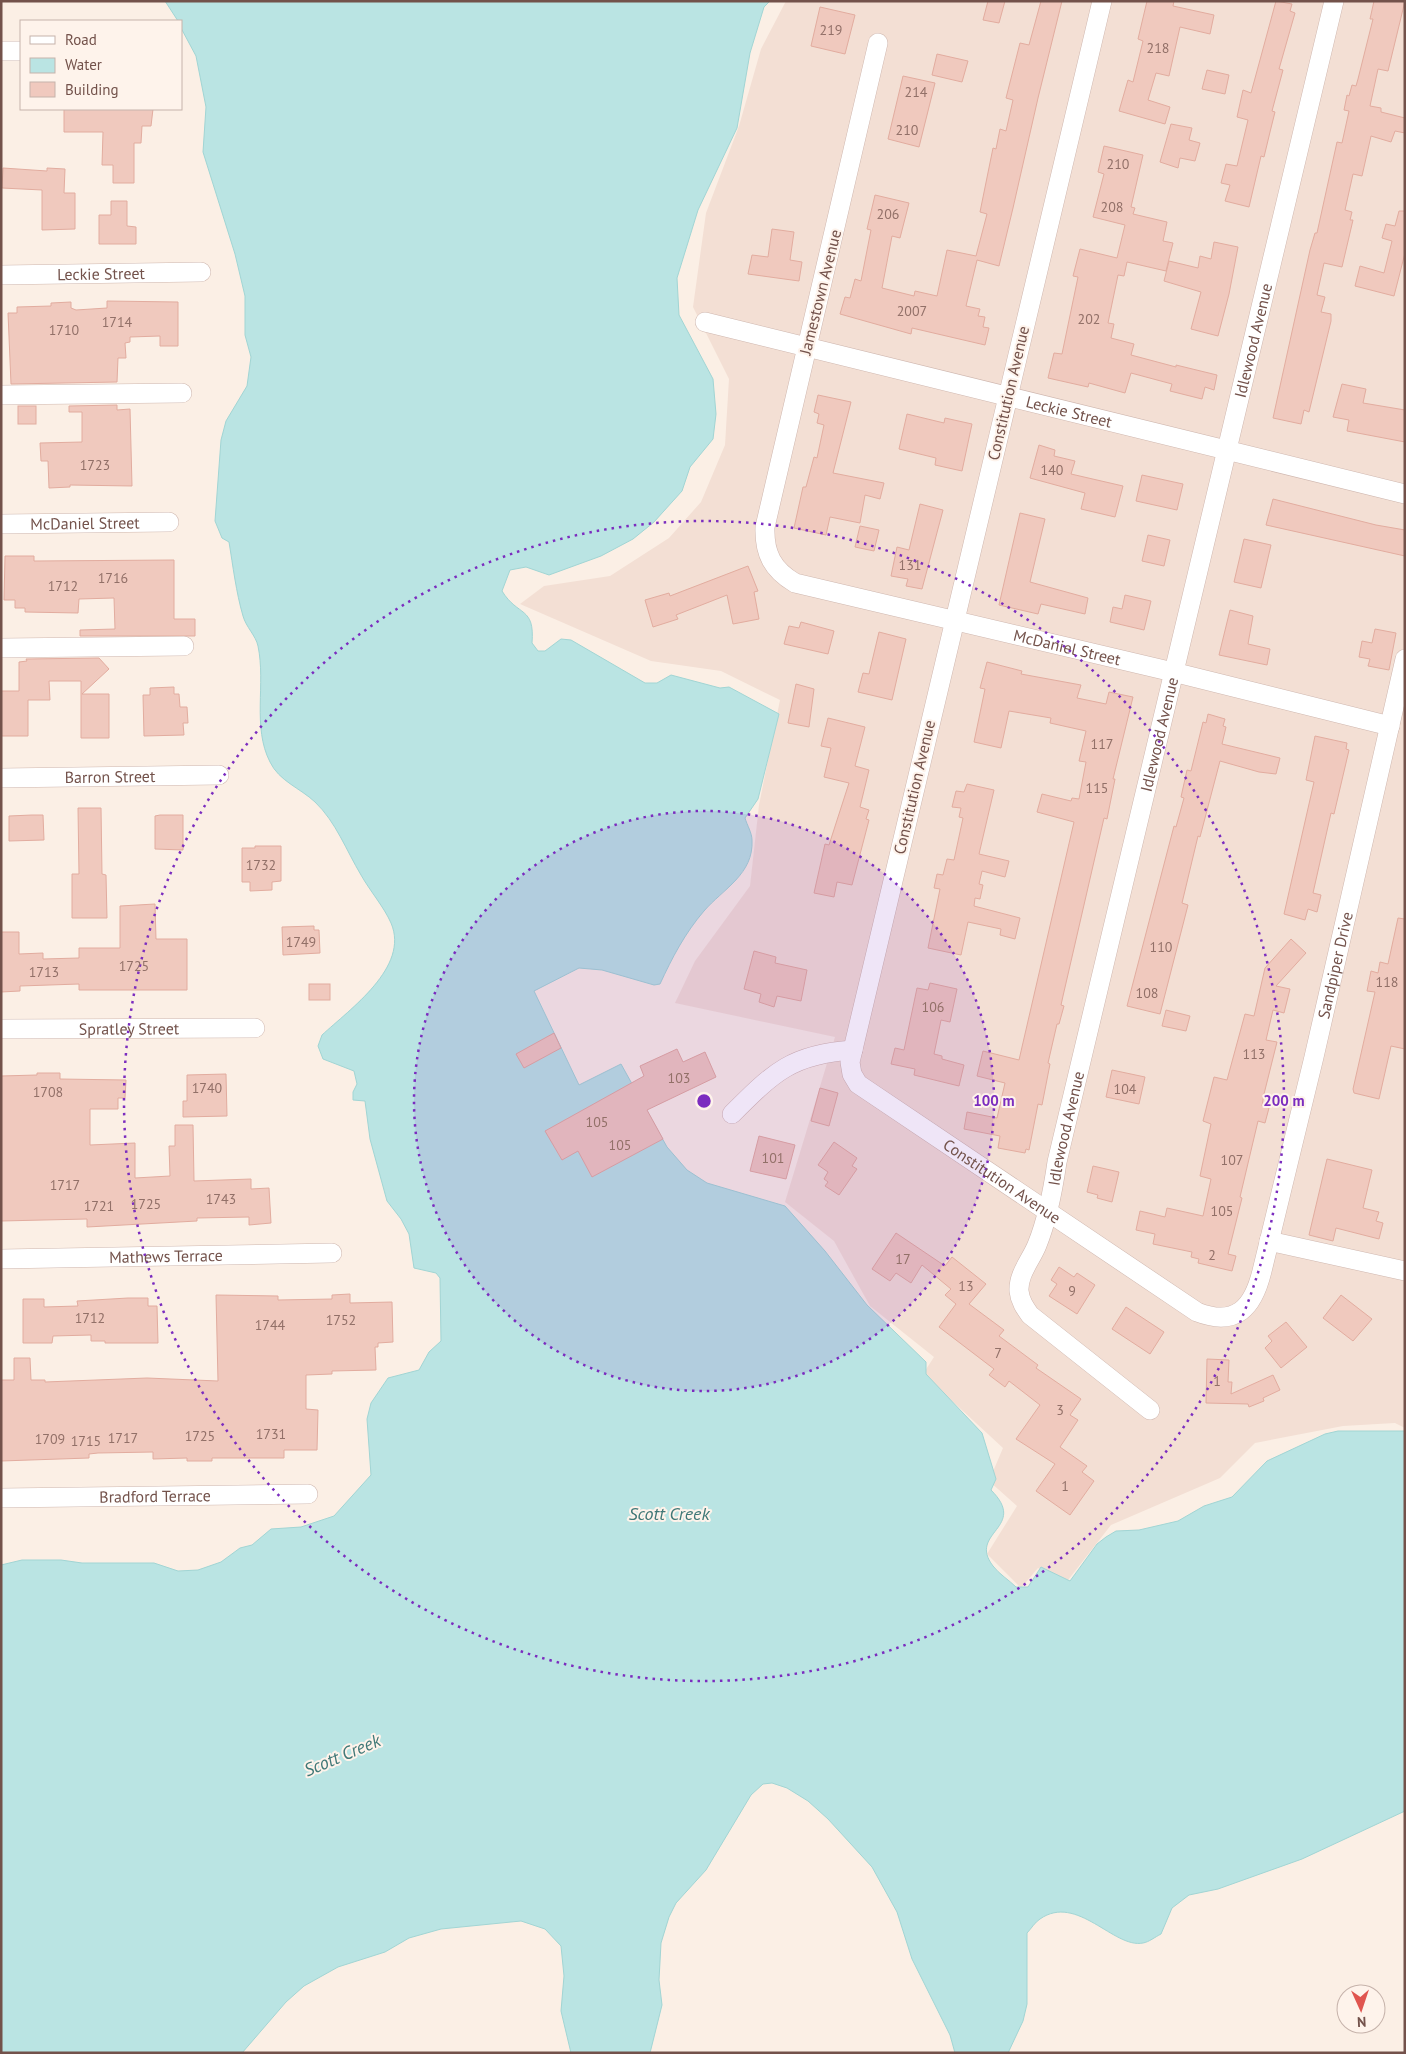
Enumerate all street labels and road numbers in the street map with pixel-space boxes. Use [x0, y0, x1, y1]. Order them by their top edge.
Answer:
street label: Jamestown Avenue [795, 227, 845, 358]
street label: Leckie Street [57, 263, 146, 284]
street label: Idlewood Avenue [1230, 281, 1276, 400]
street label: Constitution Avenue [983, 324, 1033, 462]
street label: Leckie Street [1024, 391, 1115, 432]
street label: McDaniel Street [30, 512, 140, 534]
street label: McDaniel Street [1012, 625, 1123, 669]
street label: Idlewood Avenue [1136, 675, 1182, 794]
street label: Constitution Avenue [889, 718, 939, 856]
street label: Barron Street [64, 766, 156, 787]
street label: Sandpiper Drive [1313, 910, 1357, 1021]
street label: Spratley Street [79, 1018, 180, 1039]
street label: Idlewood Avenue [1043, 1069, 1088, 1187]
street label: Constitution Avenue [940, 1134, 1065, 1228]
street label: Mathews Terrace [109, 1245, 223, 1267]
street label: Bradford Terrace [99, 1485, 211, 1507]

